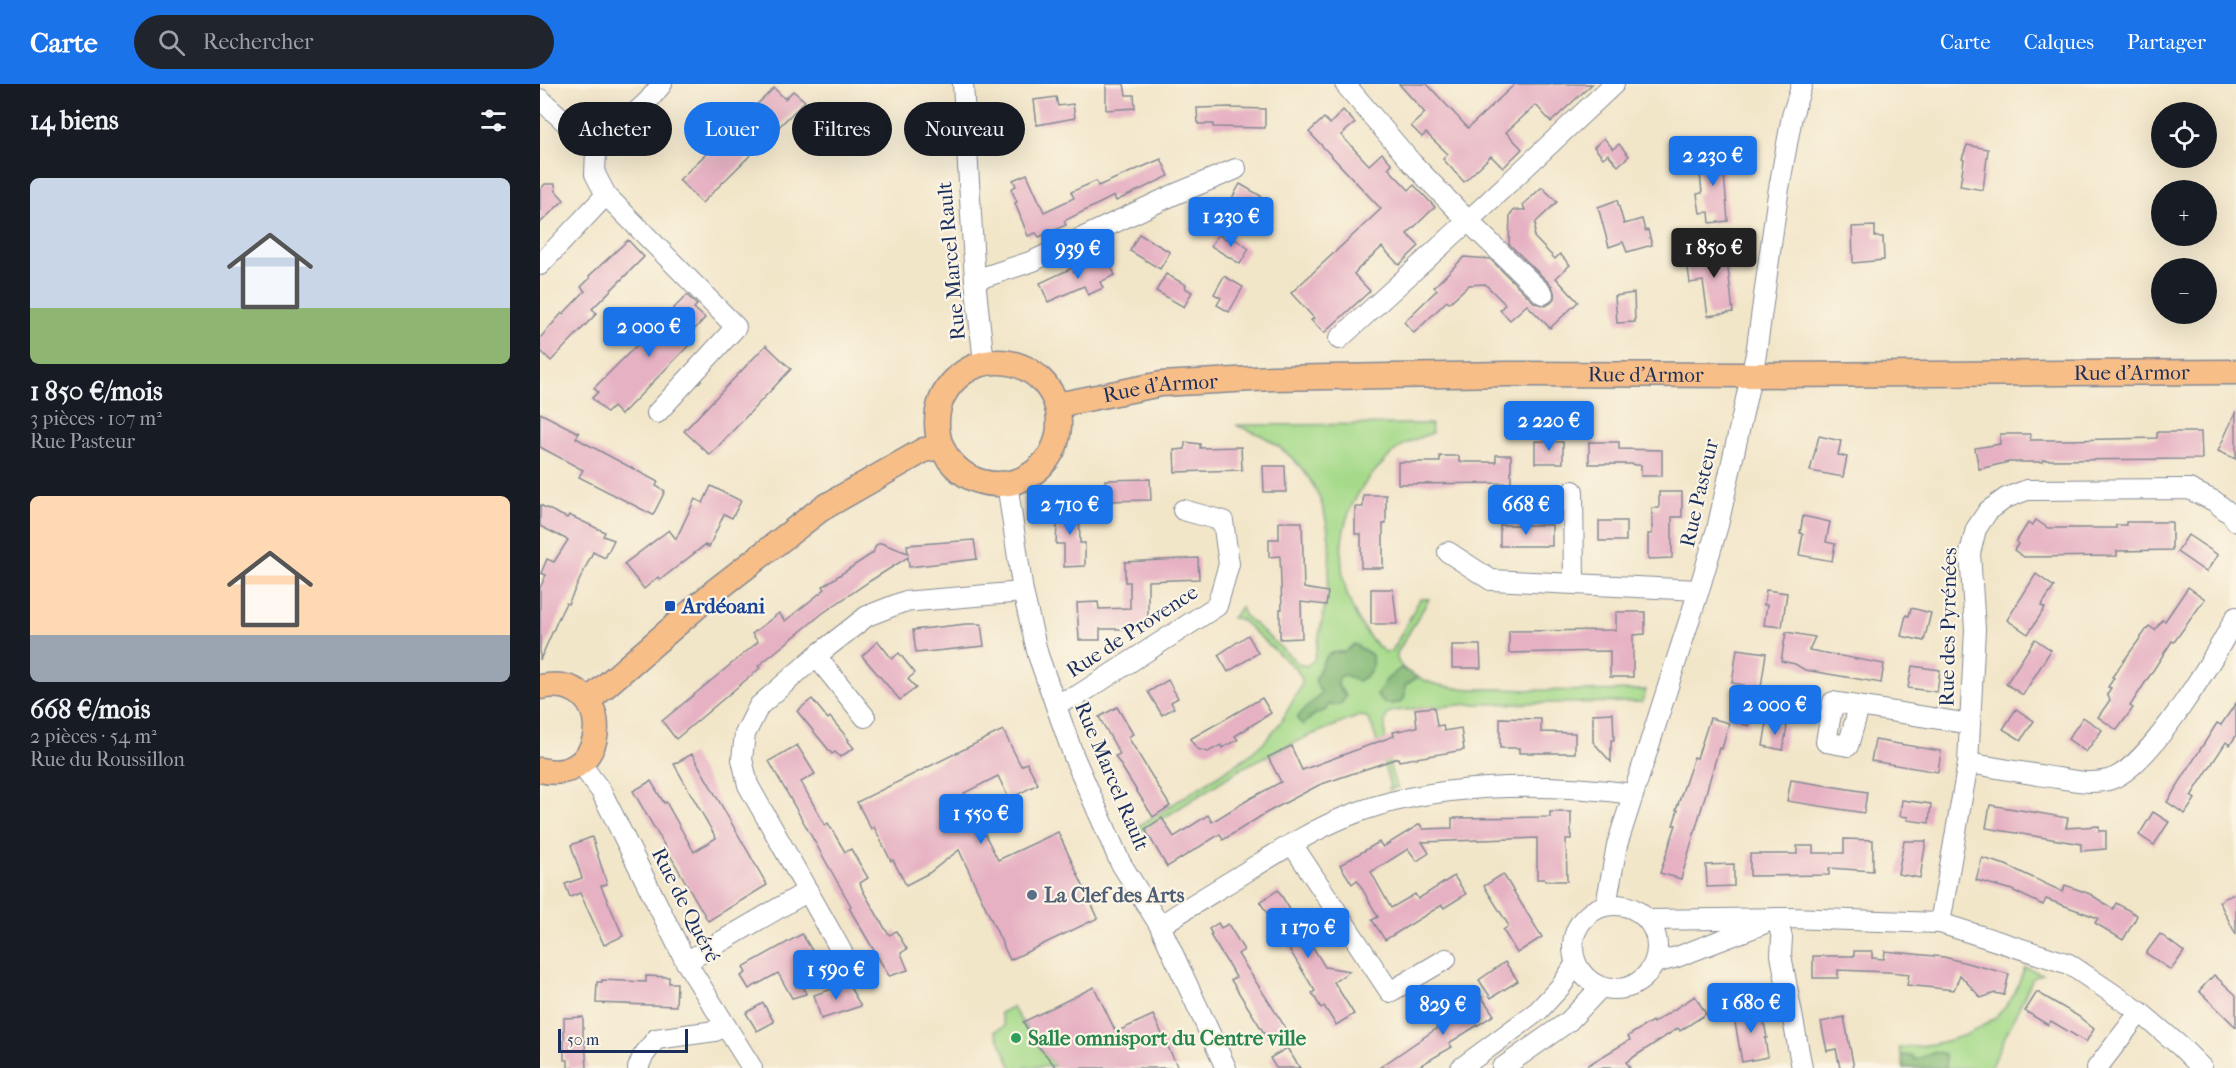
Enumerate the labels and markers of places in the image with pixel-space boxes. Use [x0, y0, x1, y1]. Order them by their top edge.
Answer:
pin: 2 230 € [1658, 136, 1768, 187]
pin: 1 230 € [1176, 197, 1286, 248]
pin: 1 850 € [1659, 228, 1769, 279]
pin: 939 € [1036, 229, 1120, 280]
pin: 2 000 € [594, 307, 704, 358]
pin: 2 220 € [1494, 401, 1604, 452]
pin: 2 710 € [1015, 485, 1125, 536]
pin: 668 € [1484, 485, 1568, 536]
place label: Ardéoani [680, 594, 766, 618]
marker: Ardéoani [663, 599, 677, 613]
pin: 2 000 € [1720, 685, 1830, 736]
pin: 1 550 € [926, 794, 1036, 845]
place label: La Clef des Arts [1044, 883, 1185, 907]
marker: La Clef des Arts [1025, 888, 1039, 902]
pin: 1 170 € [1253, 908, 1363, 959]
pin: 1 590 € [781, 950, 891, 1001]
pin: 1 680 € [1696, 983, 1806, 1034]
pin: 829 € [1401, 985, 1485, 1036]
place label: Salle omnisport du Centre ville [1028, 1026, 1307, 1050]
marker: Salle omnisport du Centre ville [1009, 1031, 1023, 1045]

